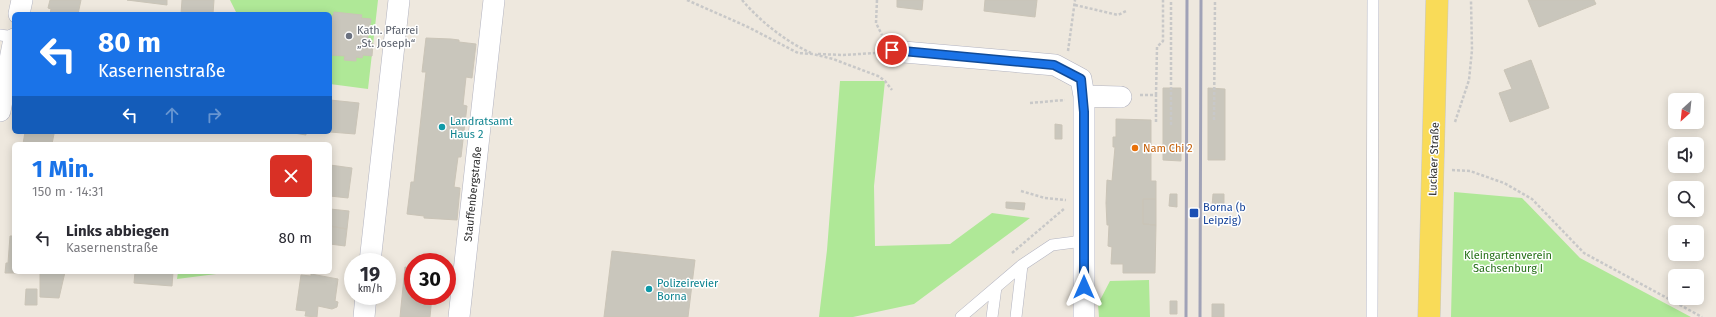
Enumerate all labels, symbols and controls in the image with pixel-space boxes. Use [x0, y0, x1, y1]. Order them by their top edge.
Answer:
place label: Kath. Pfarrei „St. Joseph“ [357, 24, 418, 50]
text: 80 m [98, 26, 161, 59]
icon: left [32, 28, 84, 80]
marker: Kath. Pfarrei „St. Joseph“ [344, 31, 354, 41]
pin [875, 33, 909, 67]
icon: arrive [881, 39, 903, 61]
text: Kasernenstraße [98, 60, 226, 82]
north arrow [1668, 93, 1704, 129]
map controls [1668, 93, 1704, 305]
icon: left [119, 104, 141, 126]
icon: ahead [161, 104, 183, 126]
icon: right [203, 104, 225, 126]
place label: Landratsamt Haus 2 [450, 115, 513, 141]
marker: Landratsamt Haus 2 [437, 122, 447, 132]
street label: Luckaer Straße [1426, 122, 1442, 196]
button: sound [1668, 137, 1704, 173]
place label: Nam Chi 2 [1143, 142, 1193, 155]
marker: Nam Chi 2 [1130, 143, 1140, 153]
street label: Stauffenbergstraße [462, 146, 484, 242]
text: 1 Min. [32, 155, 94, 183]
button: close [270, 155, 312, 197]
button: search [1668, 181, 1704, 217]
text: 150 m · 14:31 [32, 184, 104, 199]
place label: Borna (b Leipzig) [1203, 201, 1246, 227]
marker: Borna (b Leipzig) [1188, 207, 1200, 219]
text: Links abbiegen [66, 222, 169, 240]
button: + [1668, 225, 1704, 261]
icon: left [32, 227, 54, 249]
text: 80 m [279, 229, 312, 247]
text: Kasernenstraße [66, 240, 158, 255]
park label: Kleingartenverein Sachsenburg I [1464, 249, 1552, 275]
speed limit sign: 30 [404, 253, 456, 305]
text: 19 [360, 262, 380, 286]
position arrow [1063, 266, 1105, 308]
button: − [1668, 269, 1704, 305]
place label: Polizeirevier Borna [657, 277, 719, 303]
text: km/h [358, 283, 382, 295]
marker: Polizeirevier Borna [644, 284, 654, 294]

